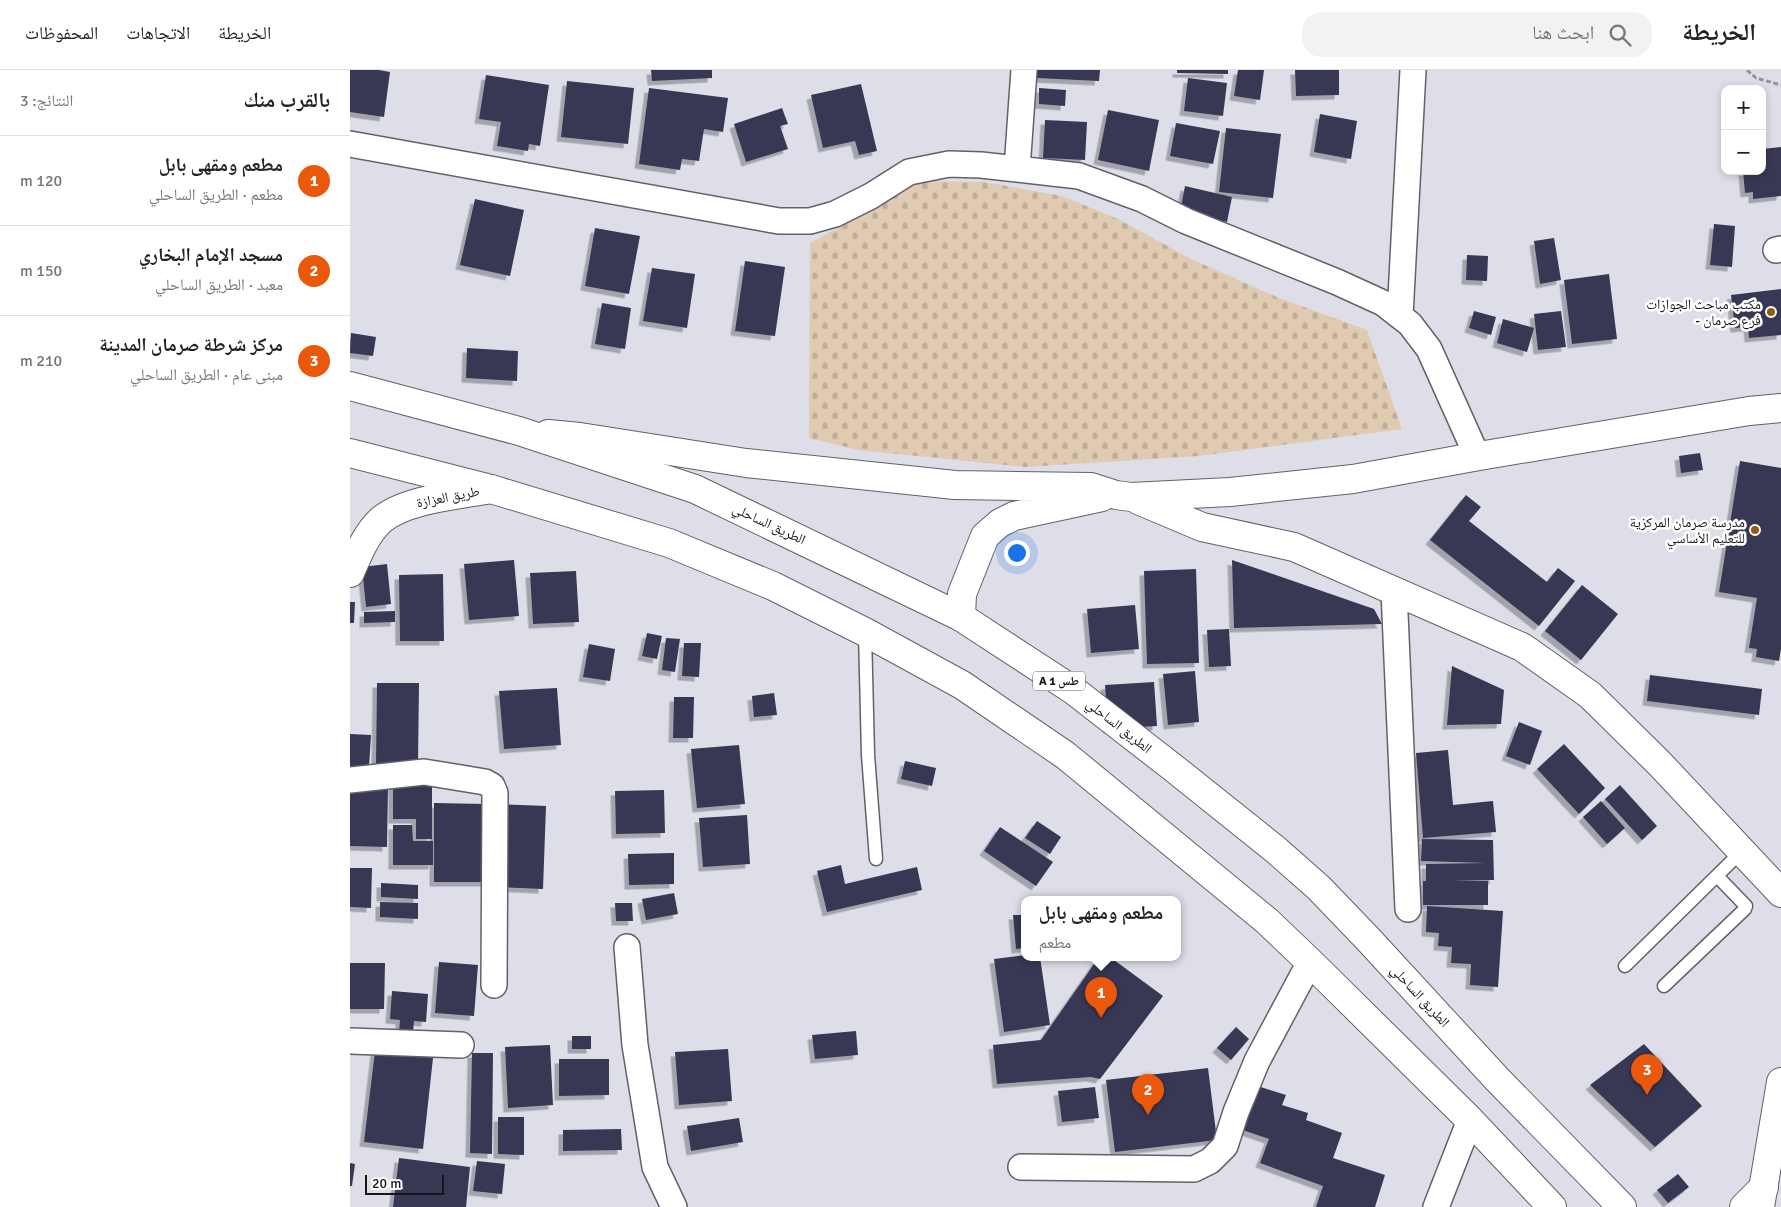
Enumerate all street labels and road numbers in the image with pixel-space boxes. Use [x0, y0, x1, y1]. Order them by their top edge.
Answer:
street label: طريق العزازة [415, 483, 481, 512]
street label: الطريق الساحلي [729, 500, 808, 551]
road number: A 1 طس [1033, 672, 1085, 690]
street label: الطريق الساحلي [1081, 695, 1155, 759]
street label: الطريق الساحلي [1385, 961, 1453, 1032]

